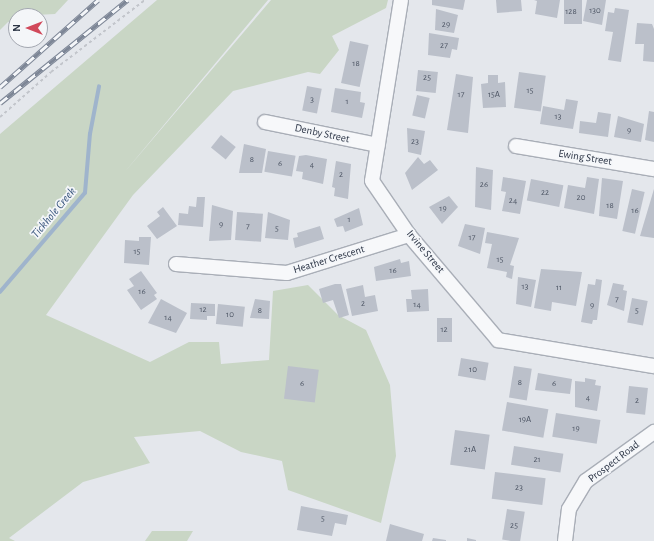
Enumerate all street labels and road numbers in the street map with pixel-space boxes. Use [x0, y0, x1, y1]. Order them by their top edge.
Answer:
street label: Denby Street [293, 122, 351, 146]
street label: Ewing Street [557, 147, 613, 169]
street label: Irvine Street [403, 228, 447, 276]
street label: Heather Crescent [292, 243, 366, 277]
street label: Prospect Road [586, 438, 642, 486]

